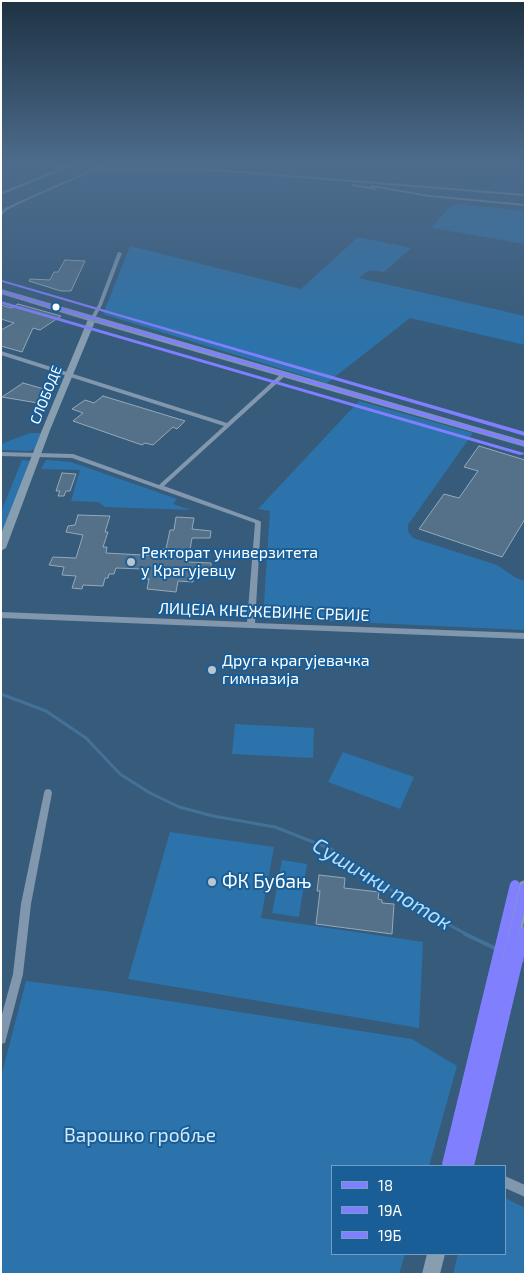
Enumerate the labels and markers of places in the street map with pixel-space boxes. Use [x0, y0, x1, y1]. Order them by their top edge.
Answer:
unlabelled marker [51, 302, 61, 312]
place label: Ректорат универзитета у Крагујевцу [141, 543, 318, 581]
marker: Ректорат универзитета у Крагујевцу [125, 556, 137, 568]
place label: Друга крагујевачка гимназија [222, 651, 370, 689]
marker: Друга крагујевачка гимназија [206, 664, 218, 676]
place label: ФК Бубањ [222, 871, 311, 893]
marker: ФК Бубањ [206, 876, 218, 888]

